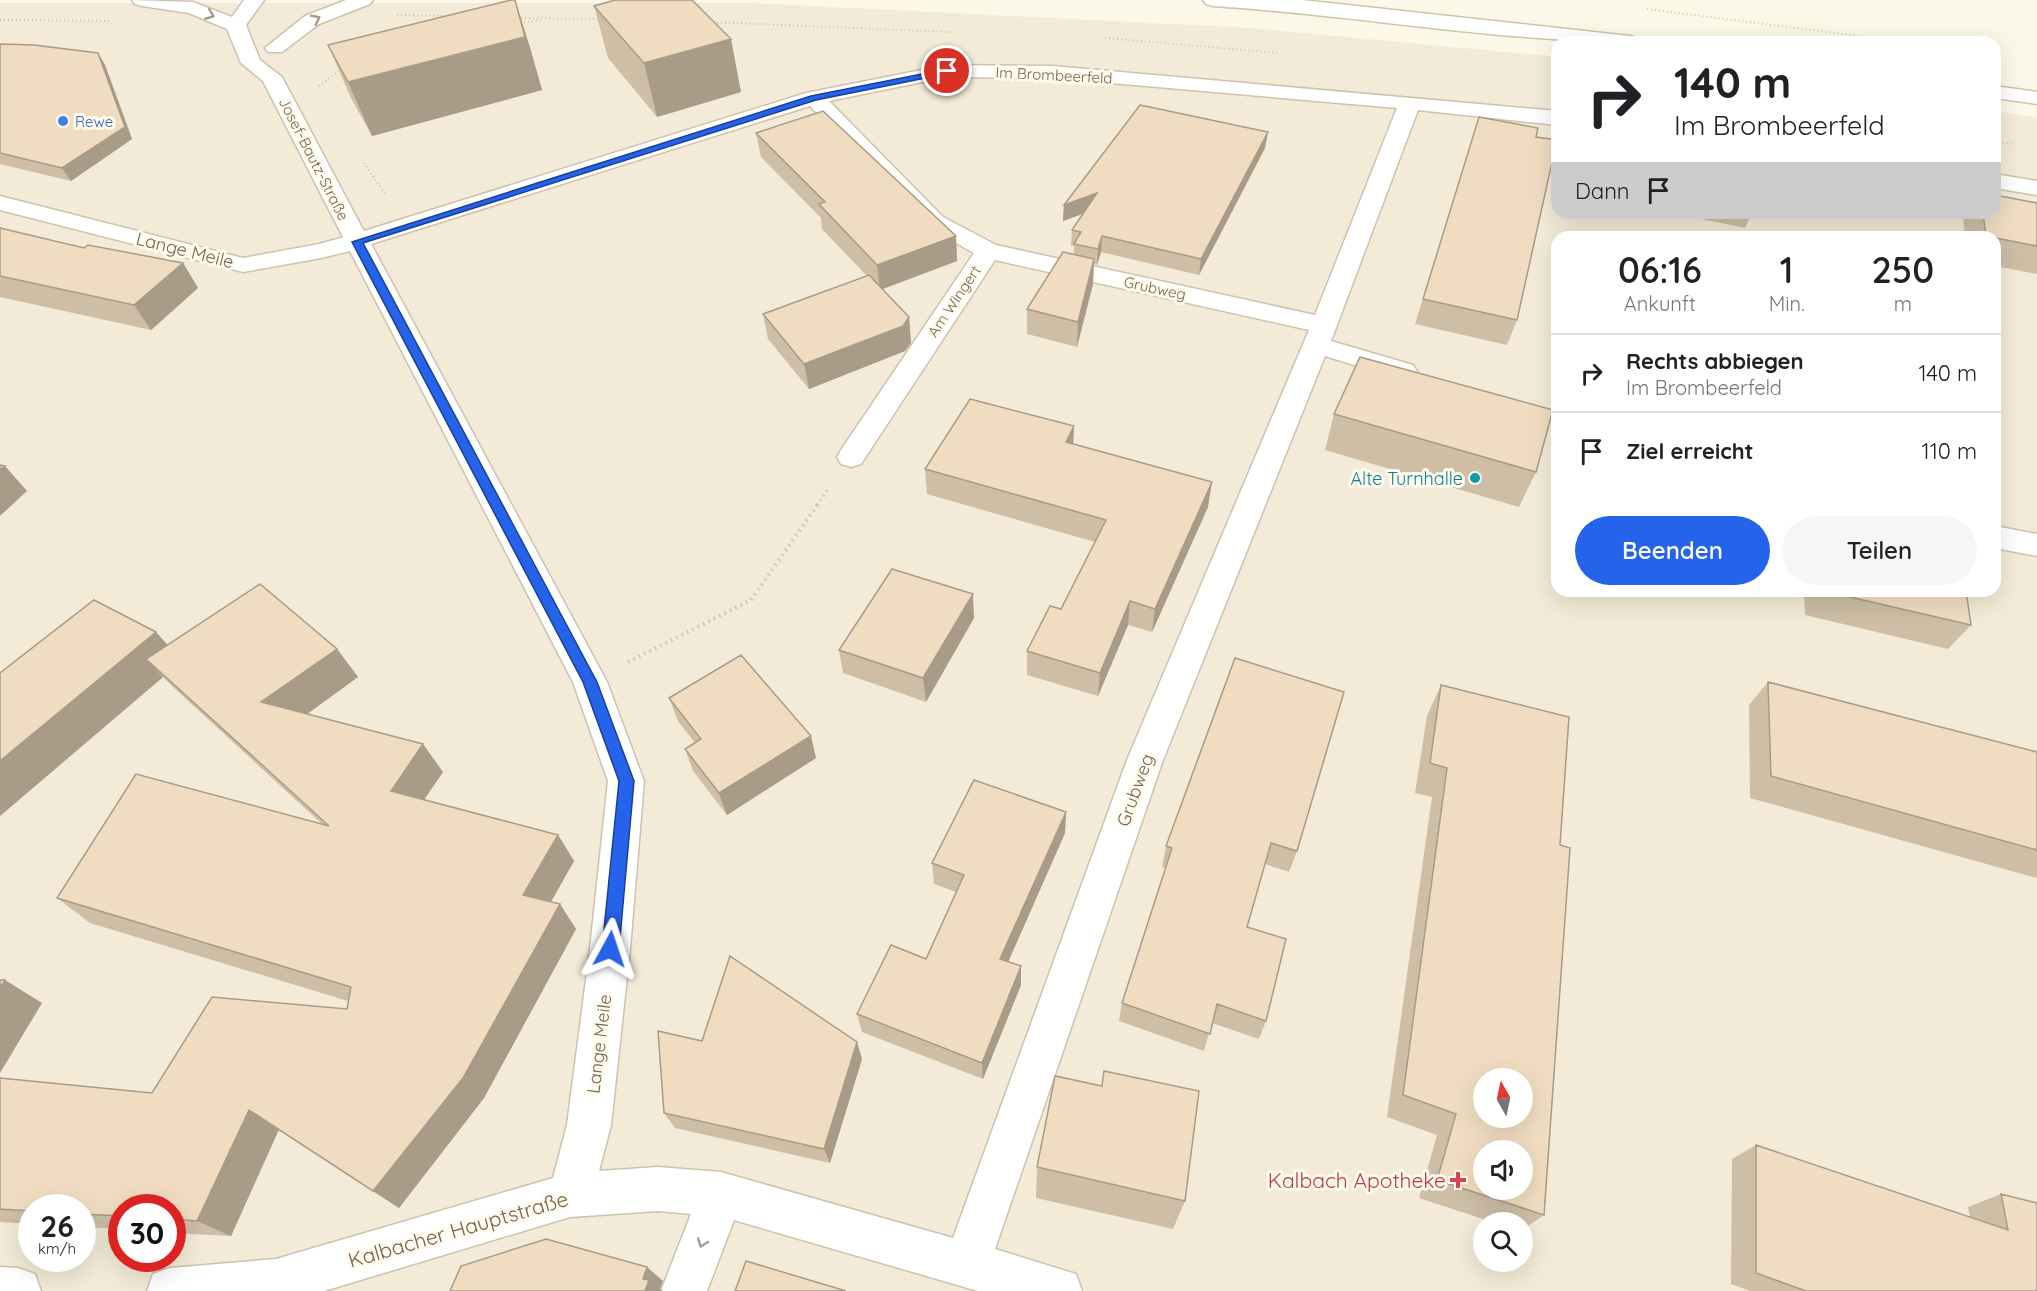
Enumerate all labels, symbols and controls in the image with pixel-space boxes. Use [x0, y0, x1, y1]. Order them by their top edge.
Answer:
one-way arrow [204, 8, 215, 20]
one-way arrow [310, 15, 320, 26]
pin [921, 45, 972, 96]
icon: arrive [930, 54, 963, 87]
text: 140 m [1674, 56, 1791, 109]
icon: right [1575, 60, 1653, 138]
street label: Im Brombeerfeld [995, 62, 1113, 88]
street label: Josef-Bautz-Straße [275, 94, 353, 224]
text: Im Brombeerfeld [1674, 108, 1885, 142]
place label: Rewe [75, 112, 113, 131]
marker: Rewe [56, 114, 70, 128]
icon: arrive [1642, 174, 1675, 207]
text: Dann [1575, 177, 1630, 205]
street label: Lange Meile [134, 227, 236, 273]
text: 06:16 [1618, 247, 1702, 292]
text: 1 [1780, 247, 1794, 292]
text: 250 [1872, 247, 1934, 292]
street label: Am Wingert [923, 262, 985, 340]
street label: Grubweg [1122, 272, 1188, 304]
text: Ankunft [1624, 291, 1696, 316]
text: Min. [1769, 291, 1805, 316]
text: m [1894, 291, 1912, 316]
text: Rechts abbiegen [1626, 347, 1804, 375]
icon: right [1575, 357, 1608, 390]
text: 140 m [1918, 359, 1977, 387]
text: Im Brombeerfeld [1626, 375, 1782, 400]
icon: arrive [1575, 435, 1608, 468]
text: Ziel erreicht [1626, 437, 1754, 465]
text: 110 m [1922, 437, 1977, 465]
place label: Alte Turnhalle [1350, 467, 1463, 490]
marker: Alte Turnhalle [1468, 471, 1482, 485]
button: Beenden [1575, 516, 1770, 585]
button: Teilen [1782, 516, 1977, 585]
street label: Grubweg [1111, 751, 1159, 829]
position arrow [578, 917, 642, 981]
street label: Lange Meile [581, 993, 617, 1095]
north arrow [1473, 1068, 1533, 1128]
map controls [1473, 1068, 1533, 1272]
button: sound [1473, 1140, 1533, 1200]
place label: Kalbach Apotheke [1268, 1167, 1446, 1193]
marker: Kalbach Apotheke [1451, 1173, 1465, 1187]
street label: Kalbacher Hauptstraße [345, 1185, 571, 1273]
speed limit sign: 30 [108, 1194, 186, 1272]
text: 26 [40, 1207, 74, 1245]
button: search [1473, 1212, 1533, 1272]
one-way arrow [697, 1237, 710, 1247]
text: km/h [38, 1239, 76, 1258]

